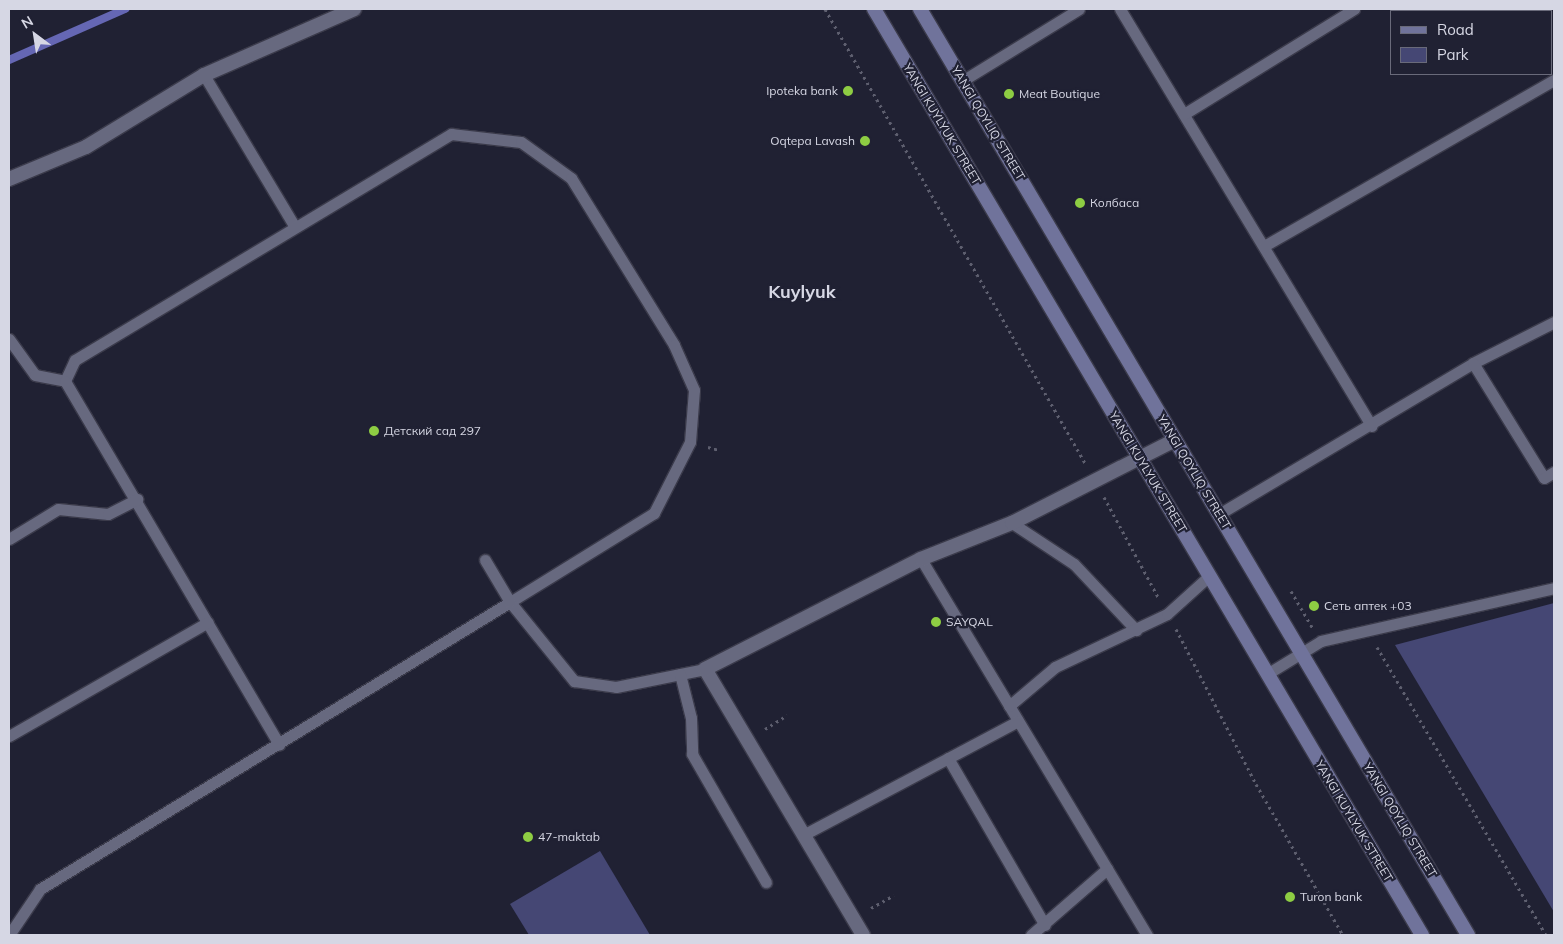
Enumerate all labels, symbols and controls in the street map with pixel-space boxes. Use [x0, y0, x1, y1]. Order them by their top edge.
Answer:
north arrow [10, 10, 60, 60]
legend [1390, 10, 1553, 75]
text: N [18, 12, 36, 33]
text: Road [1437, 20, 1474, 39]
text: Park [1437, 45, 1469, 64]
street label: YANGI KUYLYUK STREET [900, 61, 984, 187]
street label: YANGI QOYLIQ STREET [948, 63, 1028, 183]
place label: Ipoteka bank [766, 84, 838, 98]
marker: Ipoteka bank [842, 85, 854, 97]
place label: Meat Boutique [1019, 87, 1100, 101]
marker: Meat Boutique [1003, 88, 1015, 100]
place label: Oqtepa Lavash [770, 134, 855, 148]
marker: Oqtepa Lavash [859, 135, 871, 147]
place label: Колбаса [1090, 196, 1139, 210]
marker: Колбаса [1074, 197, 1086, 209]
district label: Kuylyuk [768, 281, 836, 303]
street label: YANGI KUYLYUK STREET [1106, 409, 1190, 535]
street label: YANGI QOYLIQ STREET [1154, 412, 1234, 532]
place label: Детский сад 297 [384, 424, 481, 438]
marker: Детский сад 297 [368, 425, 380, 437]
place label: Сеть аптек +03 [1324, 599, 1412, 613]
marker: Сеть аптек +03 [1308, 600, 1320, 612]
place label: SAYQAL [946, 615, 993, 629]
marker: SAYQAL [930, 616, 942, 628]
street label: YANGI KUYLYUK STREET [1312, 758, 1396, 884]
street label: YANGI QOYLIQ STREET [1360, 760, 1440, 880]
place label: 47-maktab [538, 830, 600, 844]
marker: 47-maktab [522, 831, 534, 843]
place label: Turon bank [1300, 890, 1362, 904]
marker: Turon bank [1284, 891, 1296, 903]

